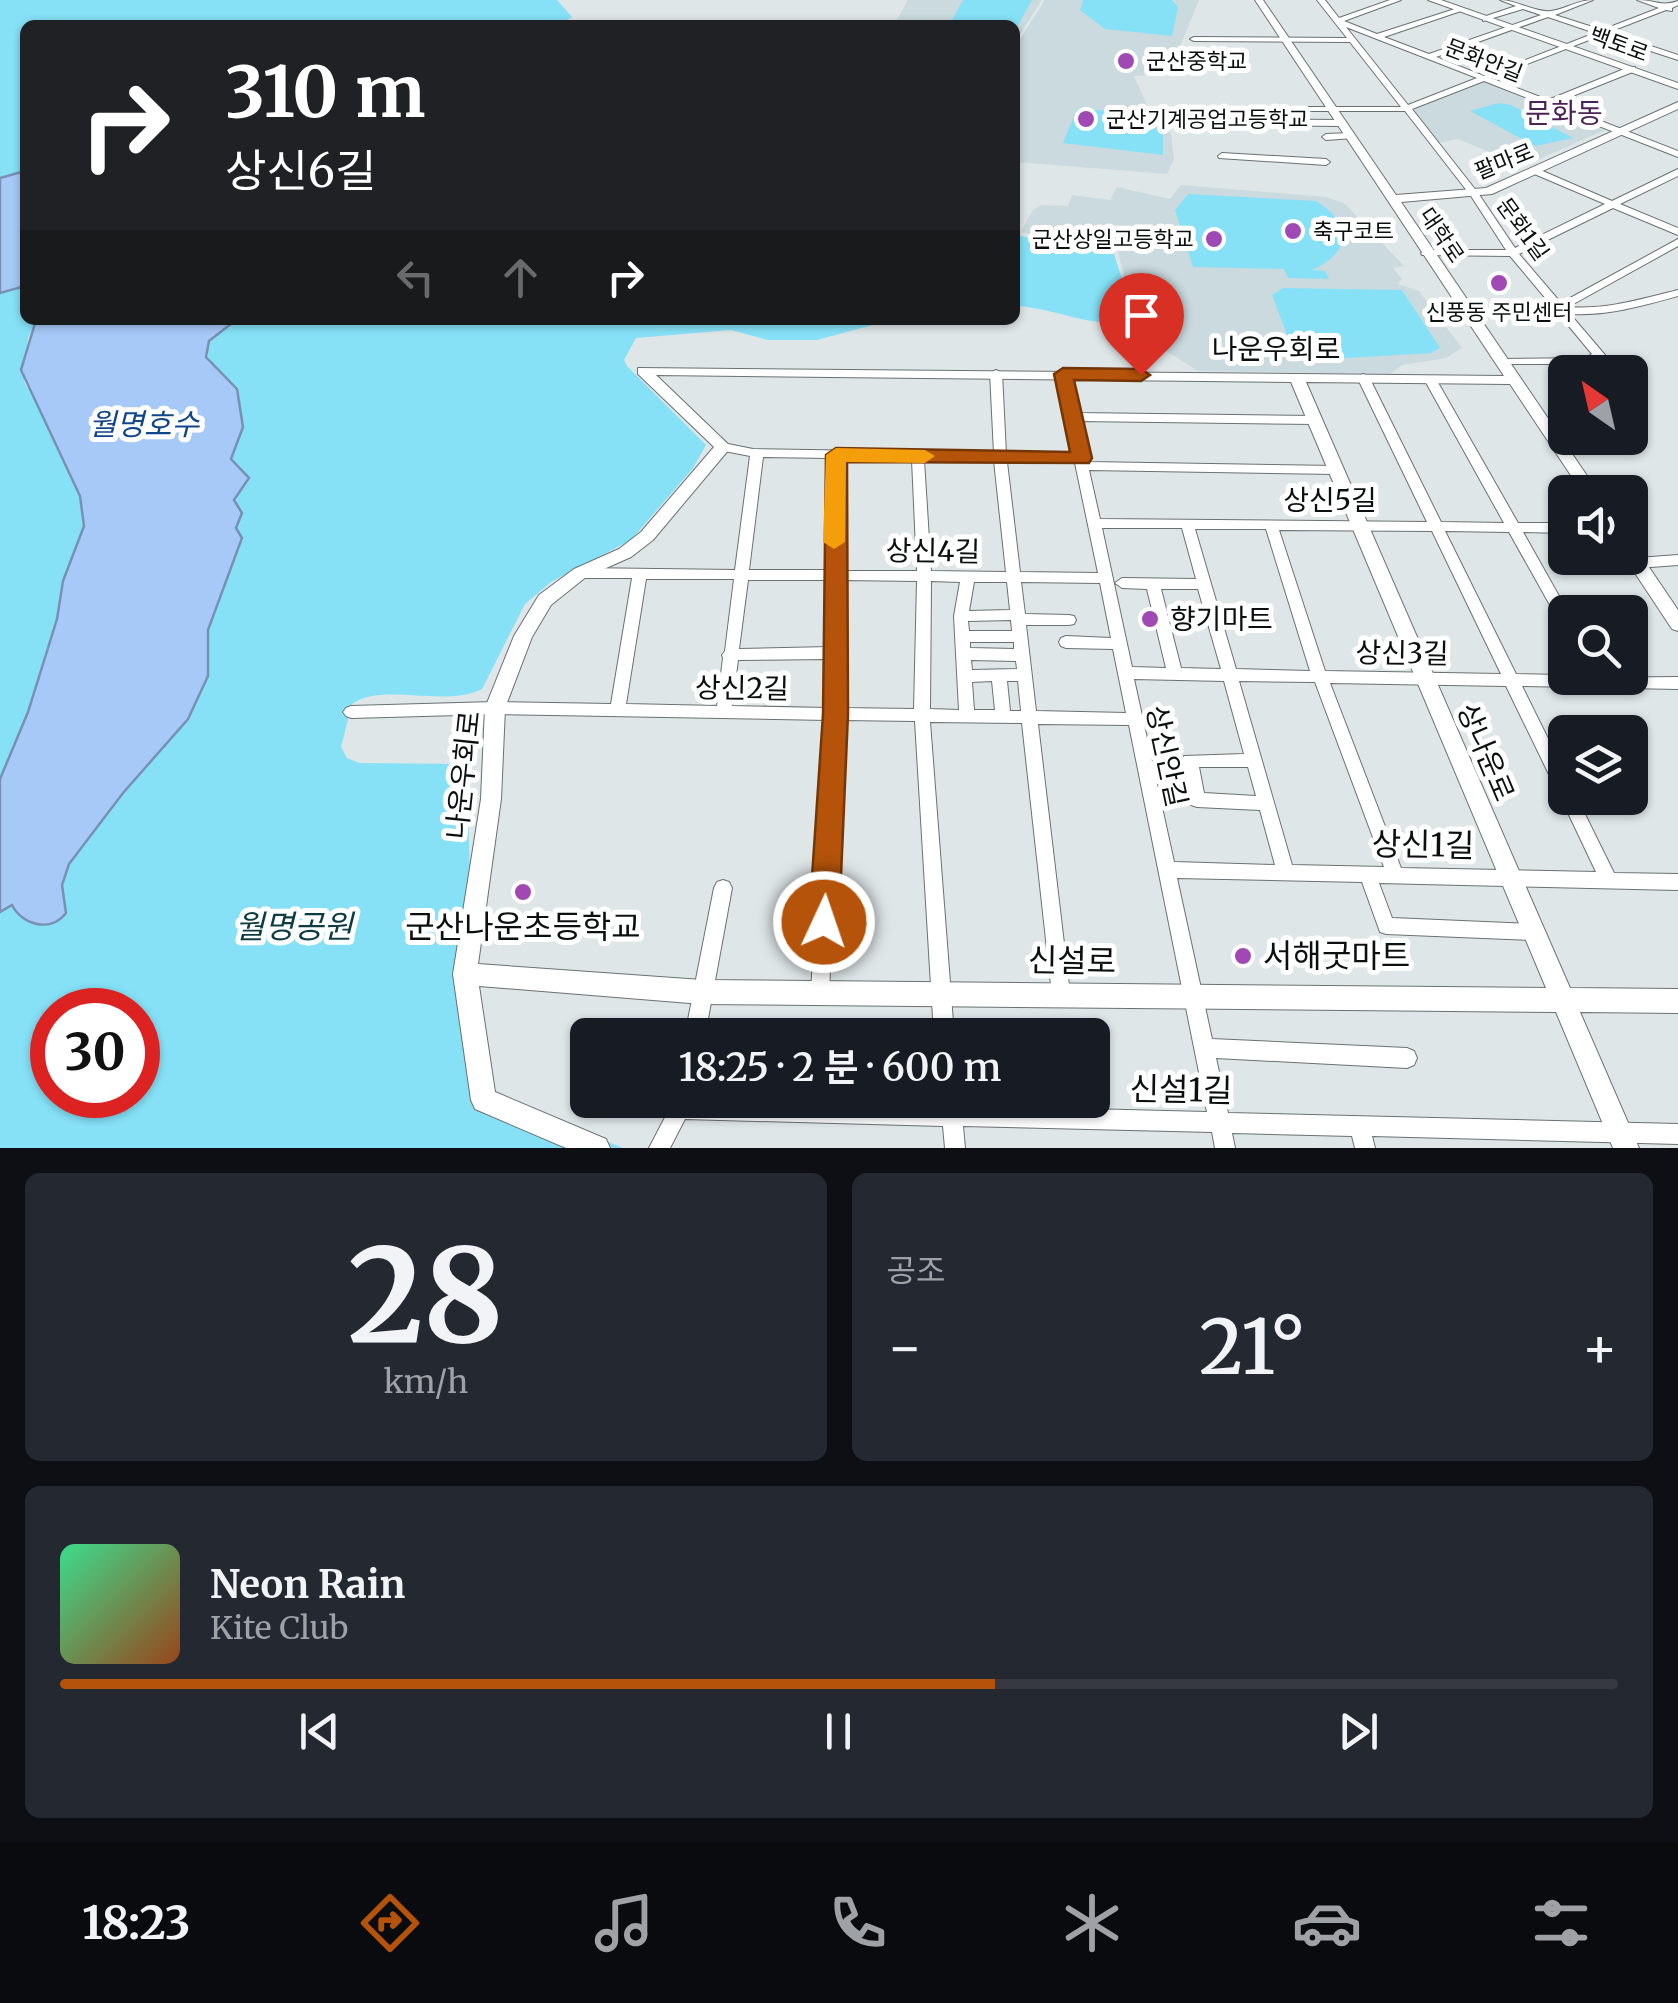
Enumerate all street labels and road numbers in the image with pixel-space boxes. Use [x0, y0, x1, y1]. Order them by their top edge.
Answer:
street label: 백토로 [1586, 20, 1652, 68]
street label: 문화안길 [1441, 32, 1527, 88]
street label: 팔마로 [1471, 137, 1537, 185]
street label: 문화1길 [1491, 192, 1555, 266]
street label: 대학로 [1413, 202, 1471, 268]
street label: 나운우회로 [1212, 331, 1340, 367]
street label: 상신5길 [1283, 482, 1377, 518]
street label: 상신4길 [885, 532, 981, 570]
street label: 상신3길 [1355, 634, 1449, 672]
street label: 상신2길 [695, 669, 789, 707]
street label: 상나운로 [1449, 698, 1523, 806]
street label: 상신안길 [1139, 702, 1195, 810]
street label: 나운우회로 [438, 709, 488, 841]
street label: 상신1길 [1371, 824, 1475, 866]
street label: 신설로 [1027, 940, 1117, 982]
street label: 신설1길 [1129, 1069, 1233, 1111]

